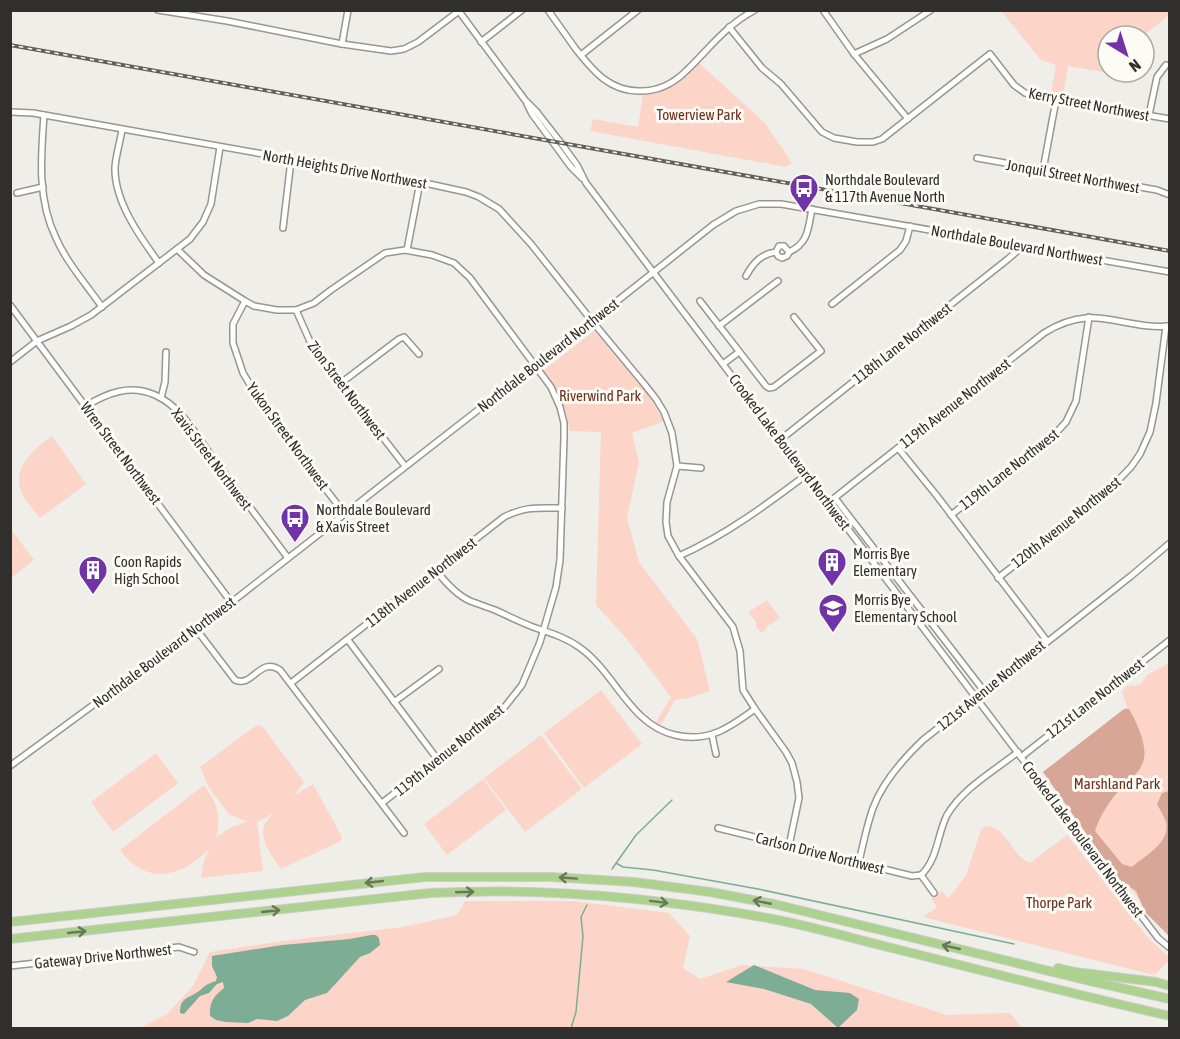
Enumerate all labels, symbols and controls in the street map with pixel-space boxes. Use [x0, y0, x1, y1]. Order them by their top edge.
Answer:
north arrow [1096, 24, 1156, 84]
text: N [1126, 56, 1145, 76]
street label: Kerry Street Northwest [1027, 84, 1151, 124]
park label: Towerview Park [657, 106, 742, 123]
street label: North Heights Drive Northwest [262, 146, 428, 192]
street label: Jonquil Street Northwest [1005, 156, 1141, 196]
place label: Northdale Boulevard & 117th Avenue North [825, 171, 945, 205]
bus stop icon: Northdale Boulevard & 117th Avenue North [788, 172, 820, 214]
street label: Northdale Boulevard Northwest [930, 222, 1104, 268]
street label: Northdale Boulevard Northwest [474, 295, 622, 415]
street label: 118th Lane Northwest [849, 299, 955, 387]
street label: Zion Street Northwest [305, 338, 389, 442]
street label: 119th Avenue Northwest [896, 355, 1014, 451]
street label: Crooked Lake Boulevard Northwest [726, 371, 854, 533]
street label: Yukon Street Northwest [243, 379, 333, 493]
park label: Riverwind Park [559, 387, 641, 404]
street label: Wren Street Northwest [77, 399, 165, 507]
street label: Xavis Street Northwest [168, 405, 256, 513]
street label: 119th Lane Northwest [956, 425, 1062, 513]
street label: 120th Avenue Northwest [1008, 473, 1124, 571]
place label: Northdale Boulevard & Xavis Street [316, 501, 431, 535]
bus stop icon: Northdale Boulevard & Xavis Street [279, 502, 311, 544]
street label: 118th Avenue Northwest [362, 534, 480, 630]
place label: Morris Bye Elementary [853, 545, 917, 579]
building icon: Morris Bye Elementary [816, 546, 848, 588]
place label: Coon Rapids High School [114, 553, 182, 587]
building icon: Coon Rapids High School [77, 554, 109, 596]
place label: Morris Bye Elementary School [854, 591, 957, 625]
school or university icon: Morris Bye Elementary School [817, 592, 849, 634]
street label: Northdale Boulevard Northwest [89, 593, 239, 711]
street label: 121st Avenue Northwest [934, 636, 1048, 734]
street label: 121st Lane Northwest [1043, 655, 1147, 741]
street label: 119th Avenue Northwest [391, 701, 507, 799]
street label: Crooked Lake Boulevard Northwest [1019, 758, 1147, 920]
park label: Marshland Park [1074, 775, 1161, 792]
street label: Carlson Drive Northwest [754, 829, 886, 877]
one-way arrow [559, 872, 579, 883]
one-way arrow [364, 877, 384, 888]
one-way arrow [454, 886, 474, 898]
park label: Thorpe Park [1026, 894, 1092, 911]
one-way arrow [649, 896, 669, 907]
one-way arrow [752, 896, 772, 907]
one-way arrow [260, 905, 280, 916]
one-way arrow [66, 926, 86, 937]
street label: Gateway Drive Northwest [34, 940, 172, 972]
one-way arrow [942, 941, 961, 952]

